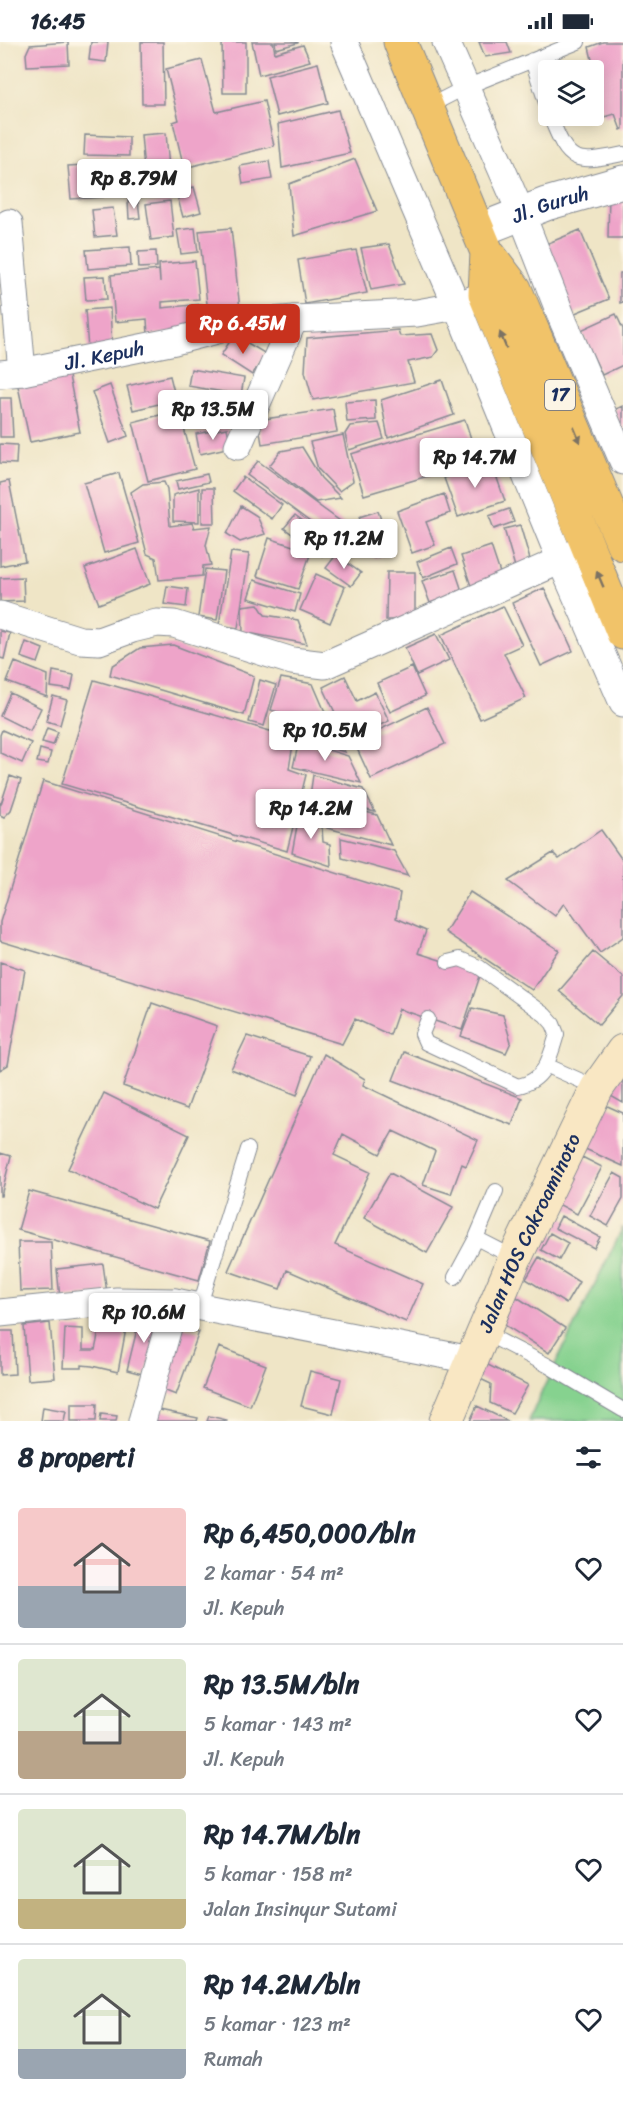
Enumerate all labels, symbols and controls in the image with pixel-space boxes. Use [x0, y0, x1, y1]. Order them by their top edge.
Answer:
text: 16:45 [30, 2, 86, 41]
map controls [538, 60, 604, 126]
button: layers [538, 60, 604, 126]
pin: Rp 8.79M [72, 159, 196, 210]
text: Rp 8.79M [91, 161, 177, 196]
street label: Jl. Guruh [506, 176, 593, 234]
pin: Rp 6.45M [181, 304, 305, 355]
text: Rp 6.45M [200, 306, 286, 341]
street label: Jl. Kepuh [60, 331, 147, 381]
one-way arrow [498, 331, 507, 349]
road number: 17 [545, 380, 575, 410]
pin: Rp 13.5M [151, 390, 275, 441]
text: Rp 13.5M [172, 392, 254, 427]
one-way arrow [572, 427, 582, 445]
pin: Rp 14.7M [413, 438, 537, 489]
text: Rp 14.7M [434, 440, 516, 475]
pin: Rp 11.2M [282, 519, 406, 570]
text: Rp 11.2M [305, 521, 383, 556]
one-way arrow [595, 570, 604, 588]
pin: Rp 10.5M [263, 711, 387, 762]
text: Rp 10.5M [283, 713, 367, 748]
pin: Rp 14.2M [249, 789, 373, 840]
text: Rp 14.2M [270, 791, 352, 826]
street label: Jalan HOS Cokroaminoto [468, 1127, 591, 1339]
pin: Rp 10.6M [82, 1293, 206, 1344]
text: Rp 10.6M [103, 1295, 185, 1330]
text: 8 properti [18, 1434, 134, 1480]
icon: filters [572, 1441, 605, 1474]
text: Rp 6,450,000/bln [204, 1510, 416, 1556]
icon: home [66, 1532, 138, 1604]
icon: heart [572, 1552, 605, 1585]
text: 2 kamar · 54 m² [204, 1556, 344, 1591]
text: Jl. Kepuh [204, 1591, 285, 1626]
text: Rp 13.5M/bln [204, 1661, 359, 1707]
icon: home [66, 1683, 138, 1755]
icon: heart [572, 1703, 605, 1736]
text: 5 kamar · 143 m² [204, 1707, 352, 1742]
text: Jl. Kepuh [204, 1742, 285, 1777]
text: Rp 14.7M/bln [204, 1811, 360, 1857]
icon: home [66, 1833, 138, 1905]
icon: heart [572, 1853, 605, 1886]
text: 5 kamar · 158 m² [204, 1857, 353, 1892]
text: Jalan Insinyur Sutami [204, 1892, 397, 1927]
text: Rp 14.2M/bln [204, 1961, 360, 2007]
icon: home [66, 1983, 138, 2055]
icon: heart [572, 2003, 605, 2036]
text: 5 kamar · 123 m² [204, 2007, 351, 2042]
text: Rumah [204, 2042, 263, 2077]

